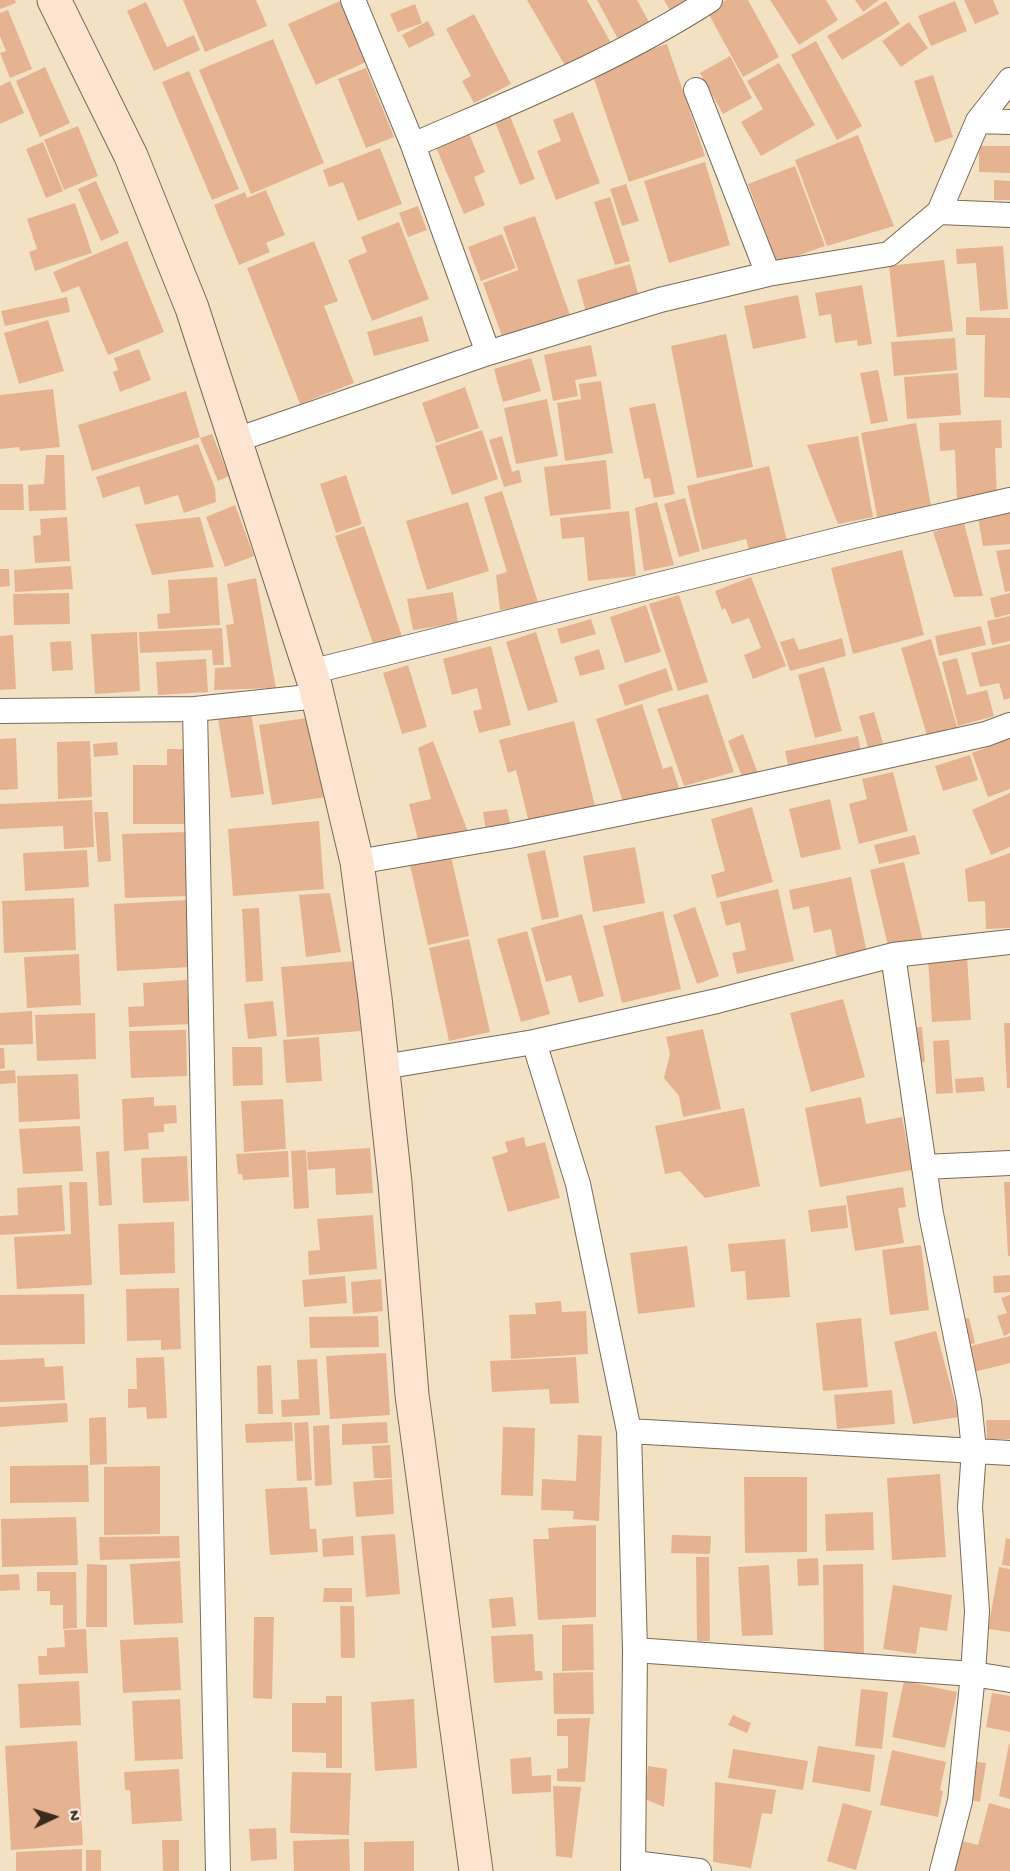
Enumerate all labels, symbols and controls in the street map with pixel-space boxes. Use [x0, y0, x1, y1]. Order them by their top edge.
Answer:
north arrow [24, 1787, 84, 1847]
text: N [63, 1810, 82, 1822]

